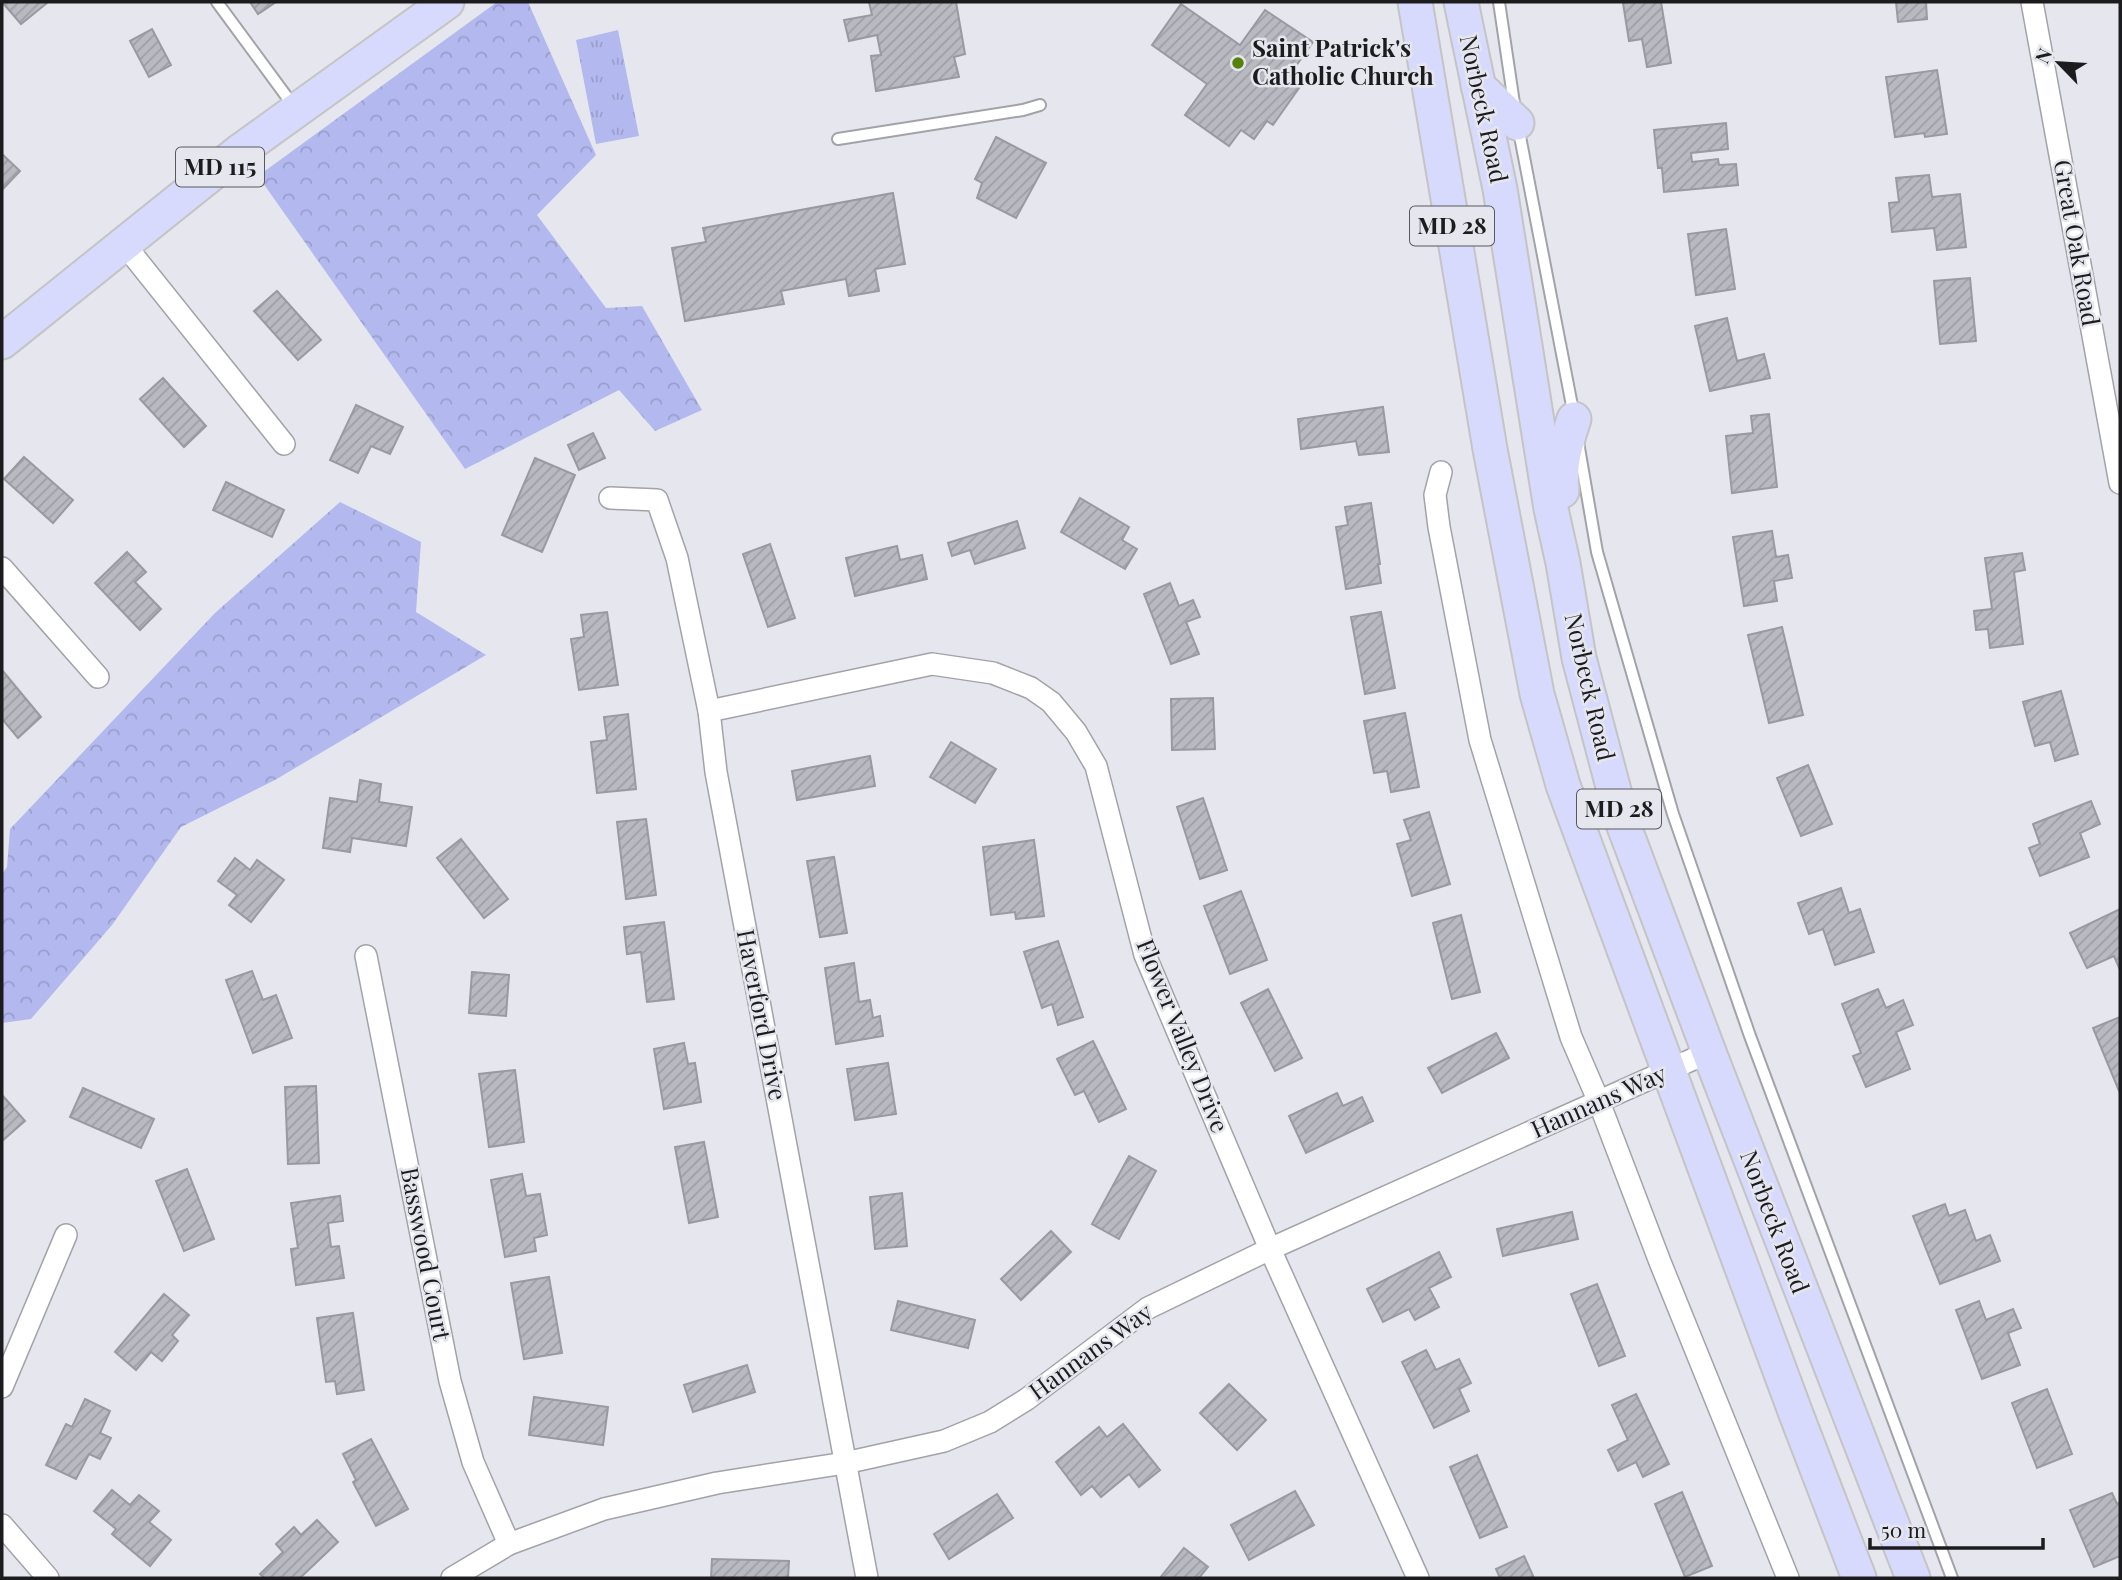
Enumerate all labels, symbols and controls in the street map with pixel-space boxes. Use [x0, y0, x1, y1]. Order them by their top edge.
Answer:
north arrow [2024, 28, 2094, 98]
place label: Saint Patrick's Catholic Church [1252, 31, 1434, 91]
street label: Norbeck Road [1454, 32, 1516, 186]
text: N [2028, 43, 2057, 67]
marker: Saint Patrick's Catholic Church [1230, 55, 1246, 71]
road number: MD 115 [176, 148, 264, 186]
street label: Great Oak Road [2048, 157, 2108, 328]
road number: MD 28 [1410, 206, 1494, 246]
street label: Norbeck Road [1558, 610, 1623, 764]
road number: MD 28 [1577, 790, 1661, 828]
street label: Haverford Drive [731, 926, 795, 1103]
street label: Flower Valley Drive [1130, 934, 1237, 1137]
street label: Hannans Way [1525, 1056, 1671, 1144]
street label: Norbeck Road [1734, 1145, 1818, 1297]
street label: Basswood Court [395, 1164, 460, 1343]
street label: Hannans Way [1022, 1295, 1158, 1406]
scale bar [1870, 1506, 2043, 1550]
text: 50 m [1881, 1515, 1927, 1543]

